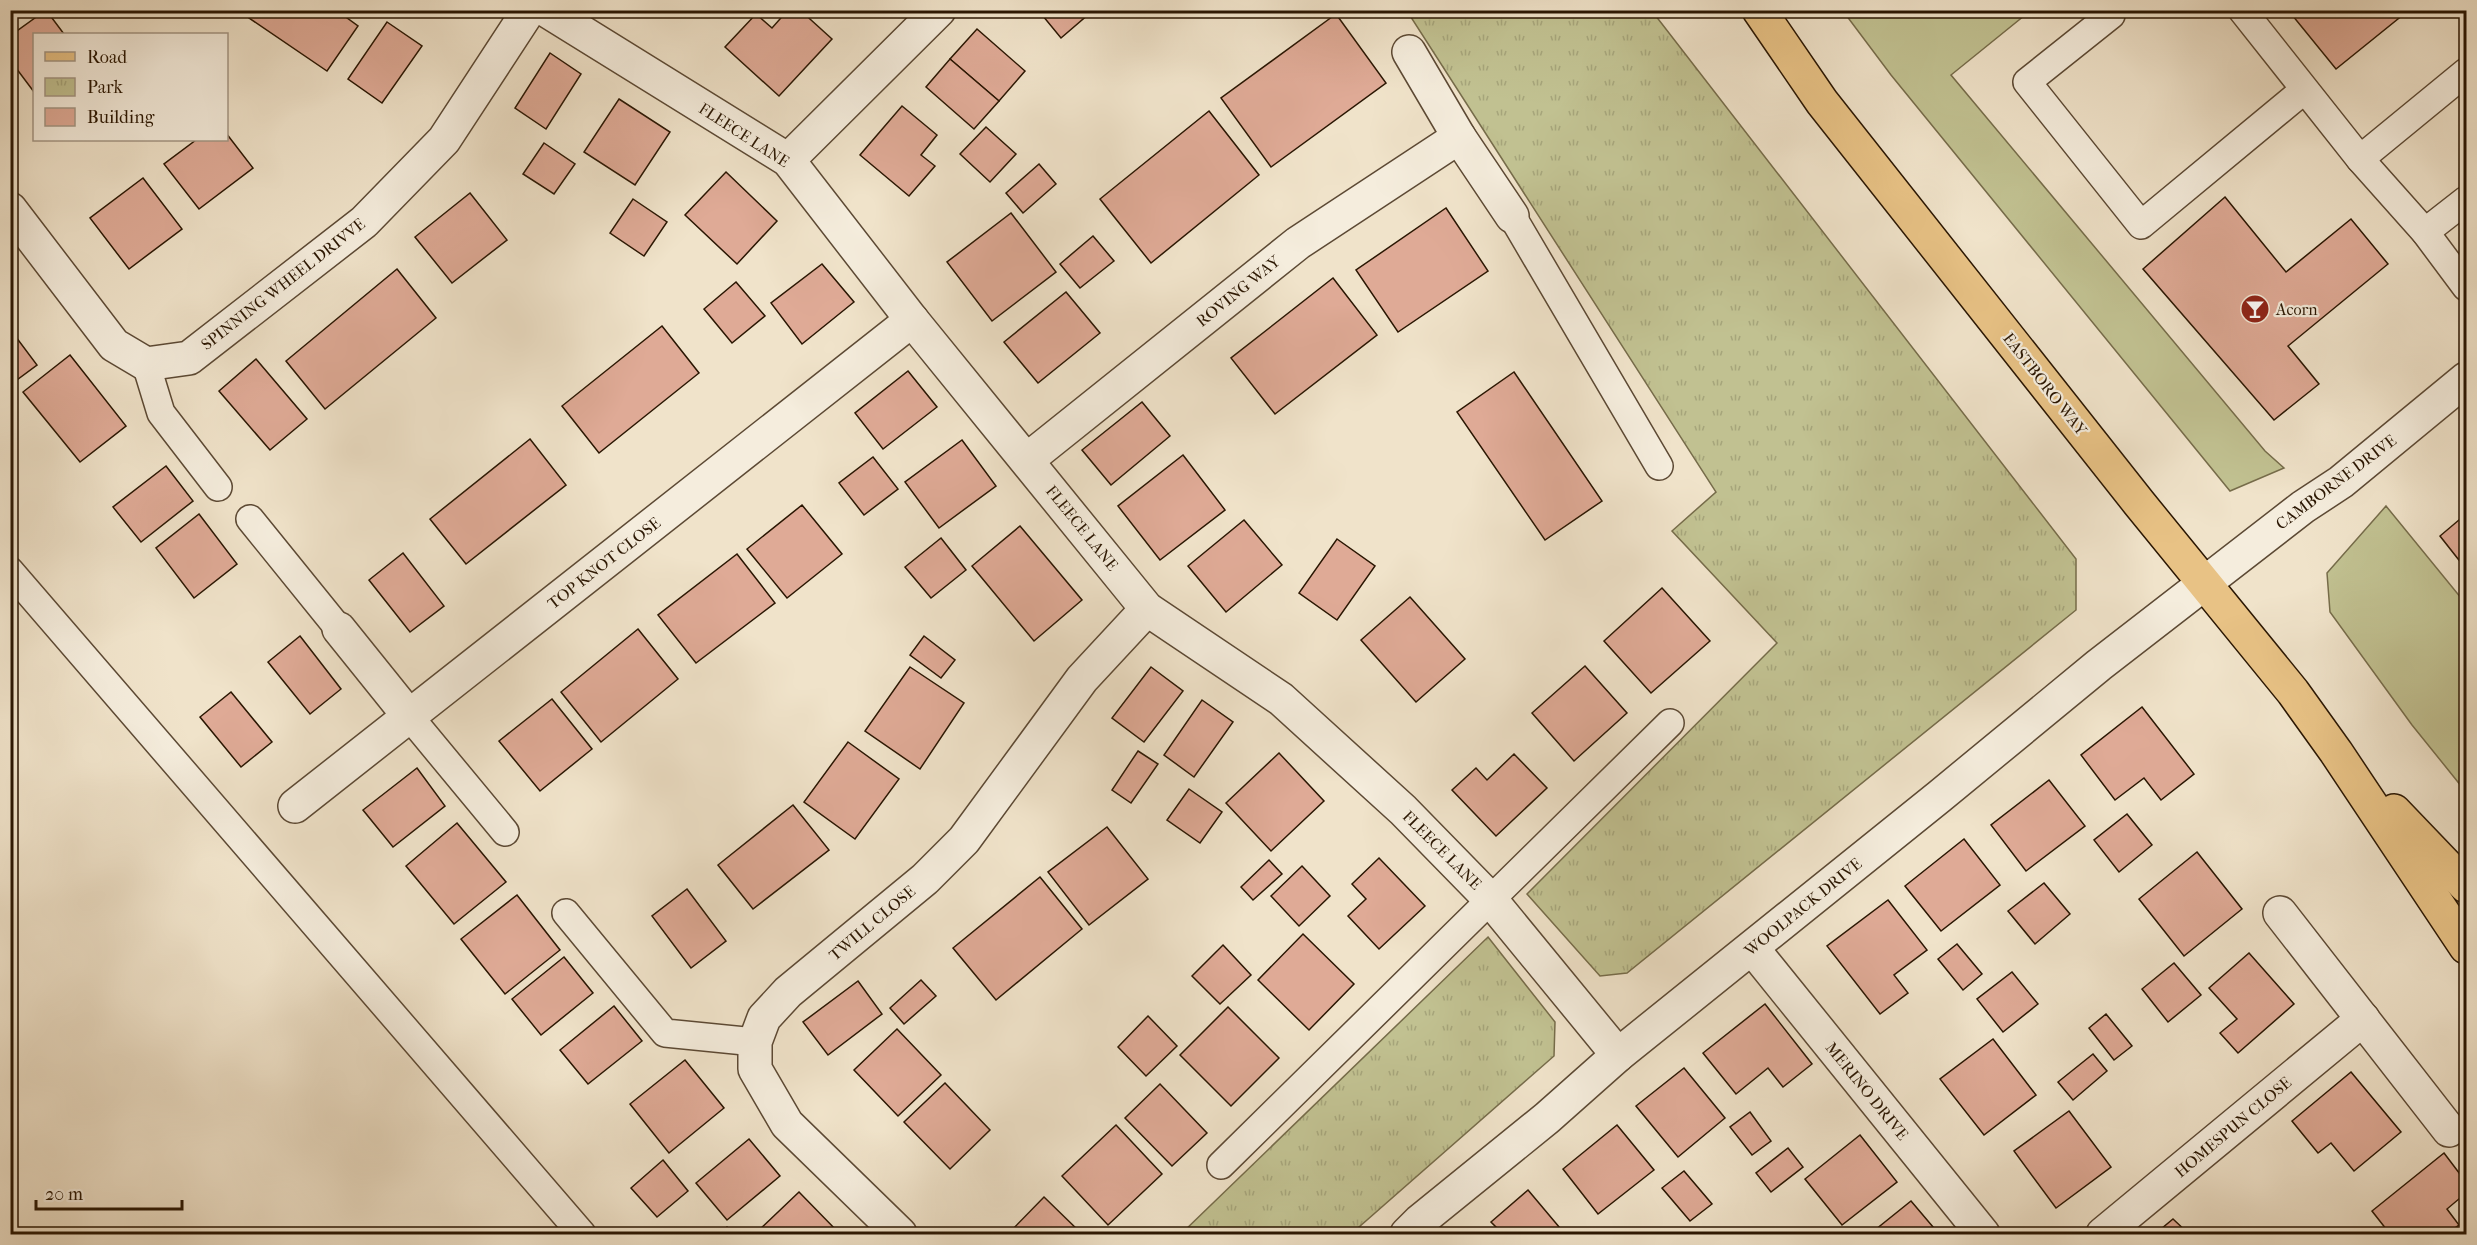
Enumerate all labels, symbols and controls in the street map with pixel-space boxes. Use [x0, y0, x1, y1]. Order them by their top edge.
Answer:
legend [33, 33, 228, 141]
text: Road [87, 47, 127, 68]
text: Park [87, 77, 124, 98]
street label: FLEECE LANE [695, 99, 793, 171]
text: Building [87, 107, 155, 128]
street label: SPINNING WHEEL DRIVVE [197, 214, 369, 354]
street label: ROVING WAY [1192, 251, 1285, 331]
bar icon: Acorn [2239, 293, 2271, 325]
place label: Acorn [2275, 300, 2318, 319]
street label: EASTBORO WAY [1999, 329, 2092, 440]
street label: CAMBORNE DRIVE [2272, 430, 2400, 533]
street label: FLEECE LANE [1042, 482, 1122, 575]
street label: TOP KNOT CLOSE [544, 513, 664, 613]
street label: FLEECE LANE [1399, 807, 1486, 894]
street label: WOOLPACK DRIVE [1740, 854, 1866, 961]
street label: TWILL CLOSE [825, 881, 919, 965]
street label: MERINO DRIVE [1822, 1038, 1912, 1144]
street label: HOMESPUN CLOSE [2171, 1073, 2295, 1181]
scale bar [36, 1173, 182, 1211]
text: 20 m [45, 1184, 83, 1205]

